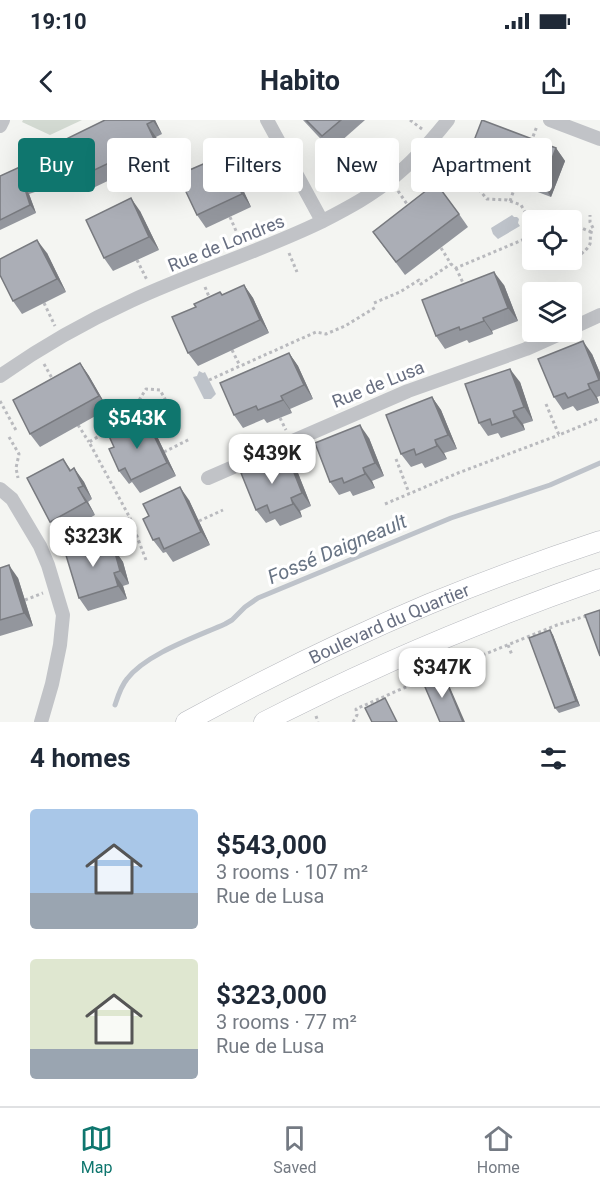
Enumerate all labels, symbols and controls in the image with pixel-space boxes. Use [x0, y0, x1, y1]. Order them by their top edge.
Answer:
text: 19:10 [30, 9, 87, 34]
icon: back [30, 65, 63, 98]
text: Habito [260, 65, 340, 97]
icon: share [537, 65, 570, 98]
chip: Buy [18, 138, 95, 192]
chip: Rent [107, 138, 191, 192]
chip: Filters [203, 138, 303, 192]
chip: New [315, 138, 399, 192]
chip: Apartment [411, 138, 552, 192]
street label: Rue de Londres [165, 210, 287, 276]
map controls [522, 210, 582, 342]
button: locate [522, 210, 582, 270]
button: layers [522, 282, 582, 342]
street label: Rue de Lusa [329, 356, 427, 412]
pin: $543K [95, 399, 179, 450]
text: $543K [108, 406, 166, 430]
pin: $439K [230, 434, 314, 485]
text: $439K [243, 441, 301, 465]
water label: Fossé Daigneault [264, 509, 411, 589]
pin: $323K [51, 517, 135, 568]
text: $323K [64, 524, 122, 548]
street label: Boulevard du Quartier [305, 578, 472, 668]
pin: $347K [400, 648, 484, 699]
text: $347K [413, 655, 471, 679]
icon: filters [537, 742, 570, 775]
text: 4 homes [30, 743, 131, 773]
text: $543,000 [216, 830, 327, 860]
icon: home [78, 833, 150, 905]
text: 3 rooms · 107 m² [216, 860, 368, 884]
text: Rue de Lusa [216, 884, 324, 908]
text: $323,000 [216, 980, 327, 1010]
icon: home [78, 983, 150, 1055]
text: 3 rooms · 77 m² [216, 1010, 357, 1034]
text: Rue de Lusa [216, 1034, 324, 1058]
tab: Map [80, 1122, 113, 1177]
tab: Saved [273, 1122, 317, 1177]
tab: Home [477, 1122, 520, 1177]

